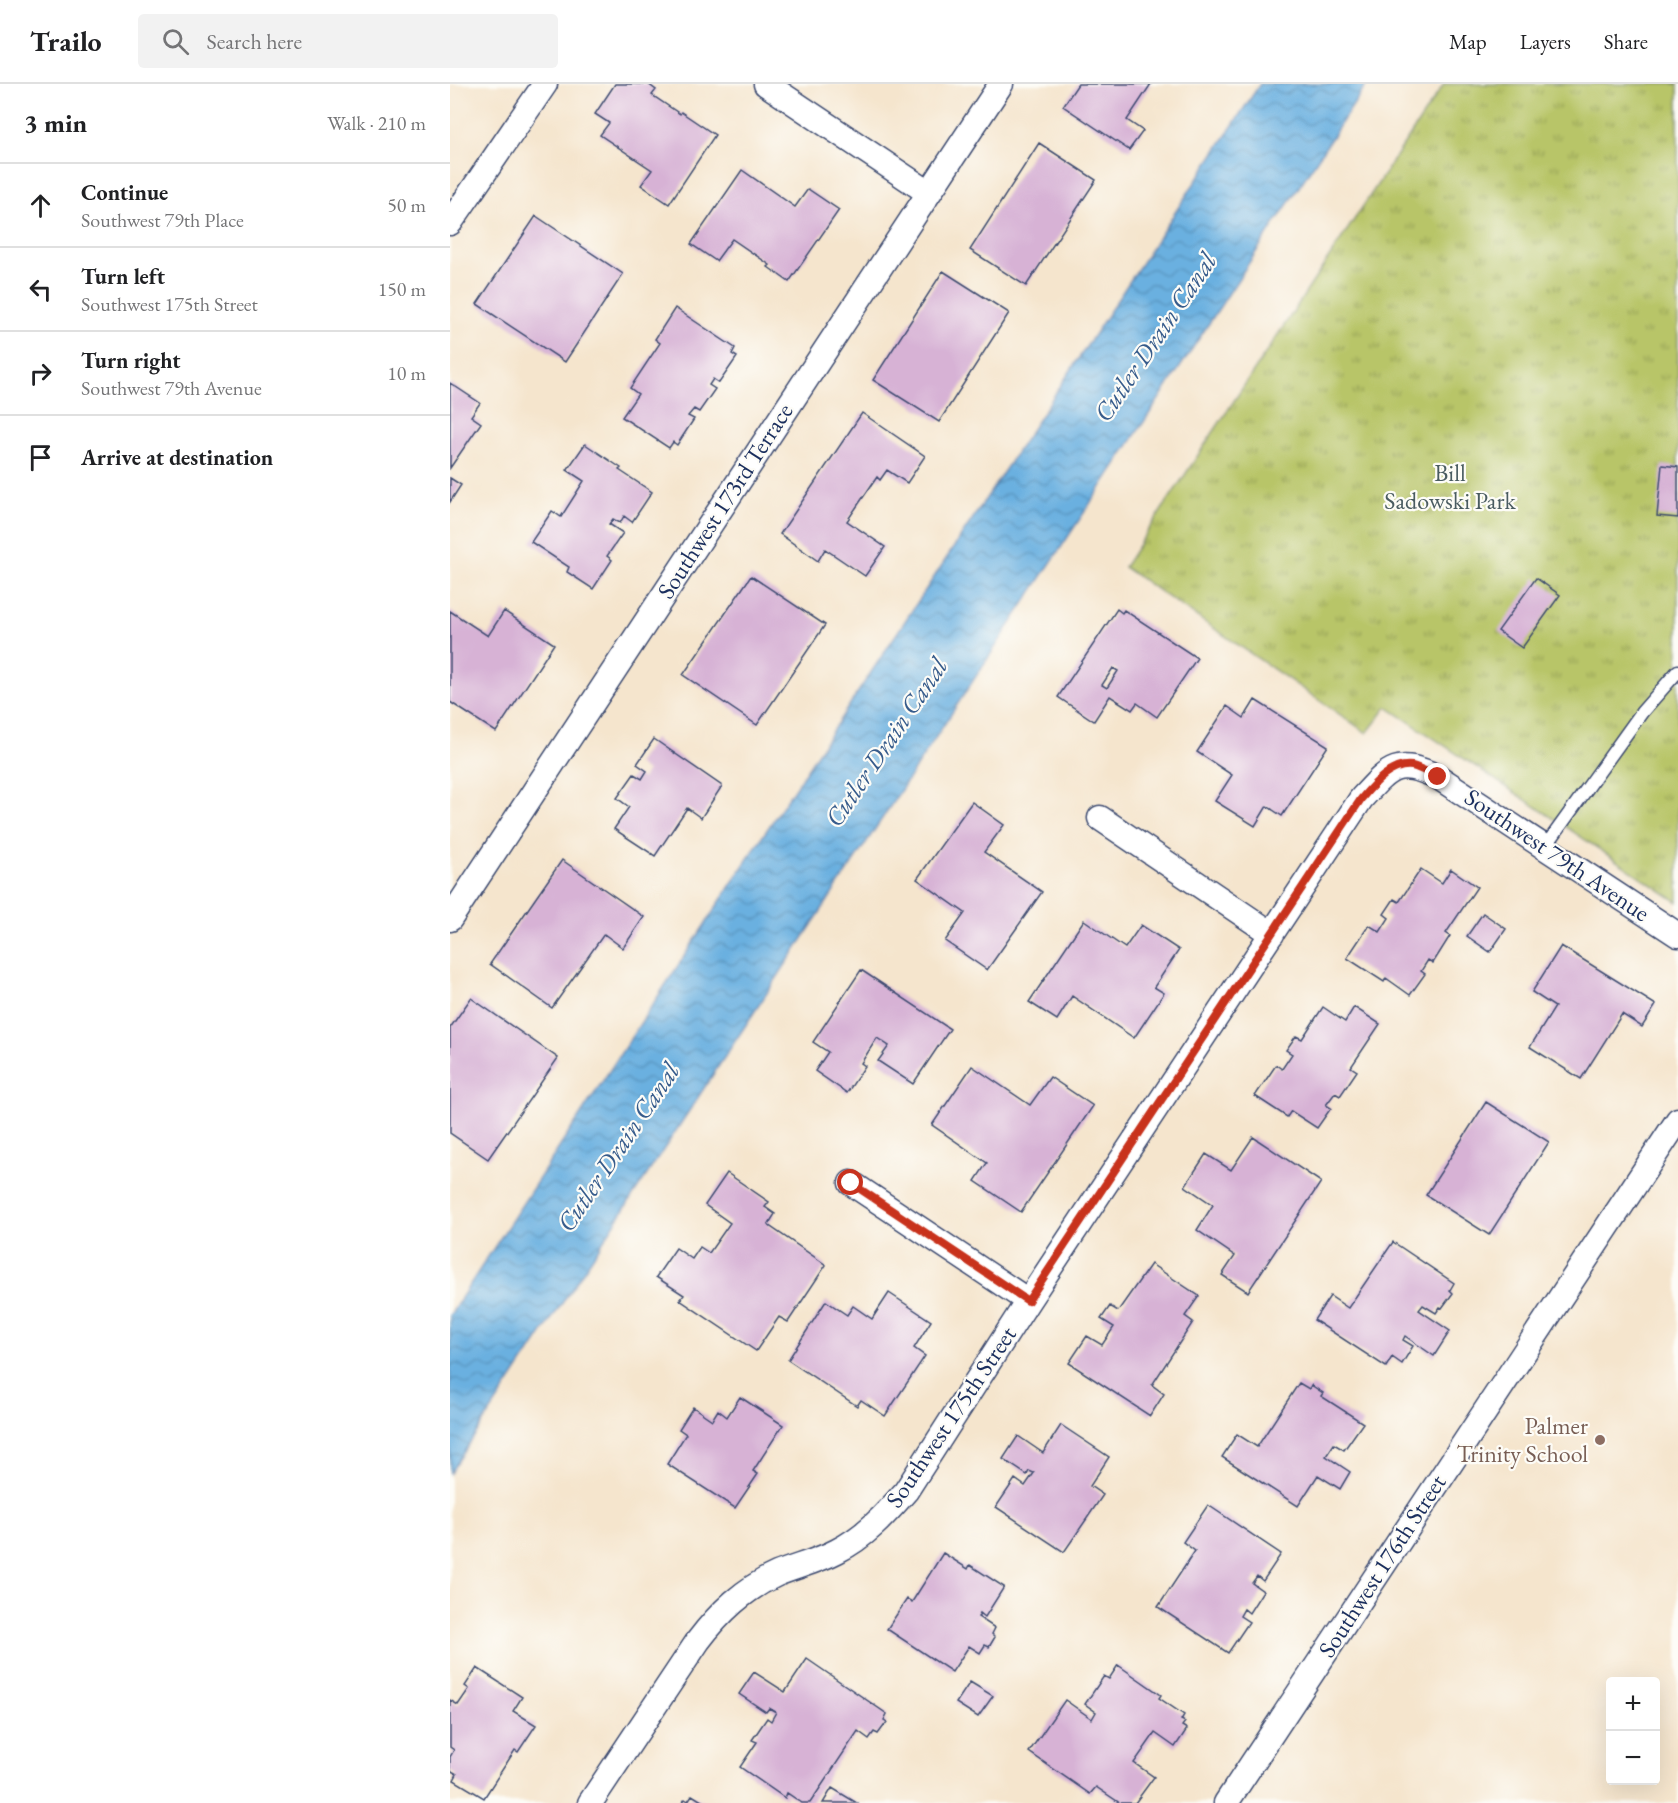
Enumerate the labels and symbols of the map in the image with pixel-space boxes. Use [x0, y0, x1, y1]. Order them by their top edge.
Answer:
water label: Cutler Drain Canal [1086, 245, 1224, 428]
street label: Southwest 173rd Terrace [650, 397, 799, 604]
park label: Bill Sadowski Park [1384, 457, 1516, 516]
water label: Cutler Drain Canal [817, 650, 955, 833]
route end [1424, 763, 1450, 789]
street label: Southwest 79th Avenue [1459, 781, 1656, 928]
water label: Cutler Drain Canal [549, 1055, 687, 1238]
route start [837, 1169, 863, 1195]
street label: Southwest 175th Street [878, 1320, 1023, 1513]
place label: Palmer Trinity School [1457, 1410, 1588, 1469]
marker: Palmer Trinity School [1593, 1433, 1607, 1447]
street label: Southwest 176th Street [1311, 1468, 1453, 1663]

